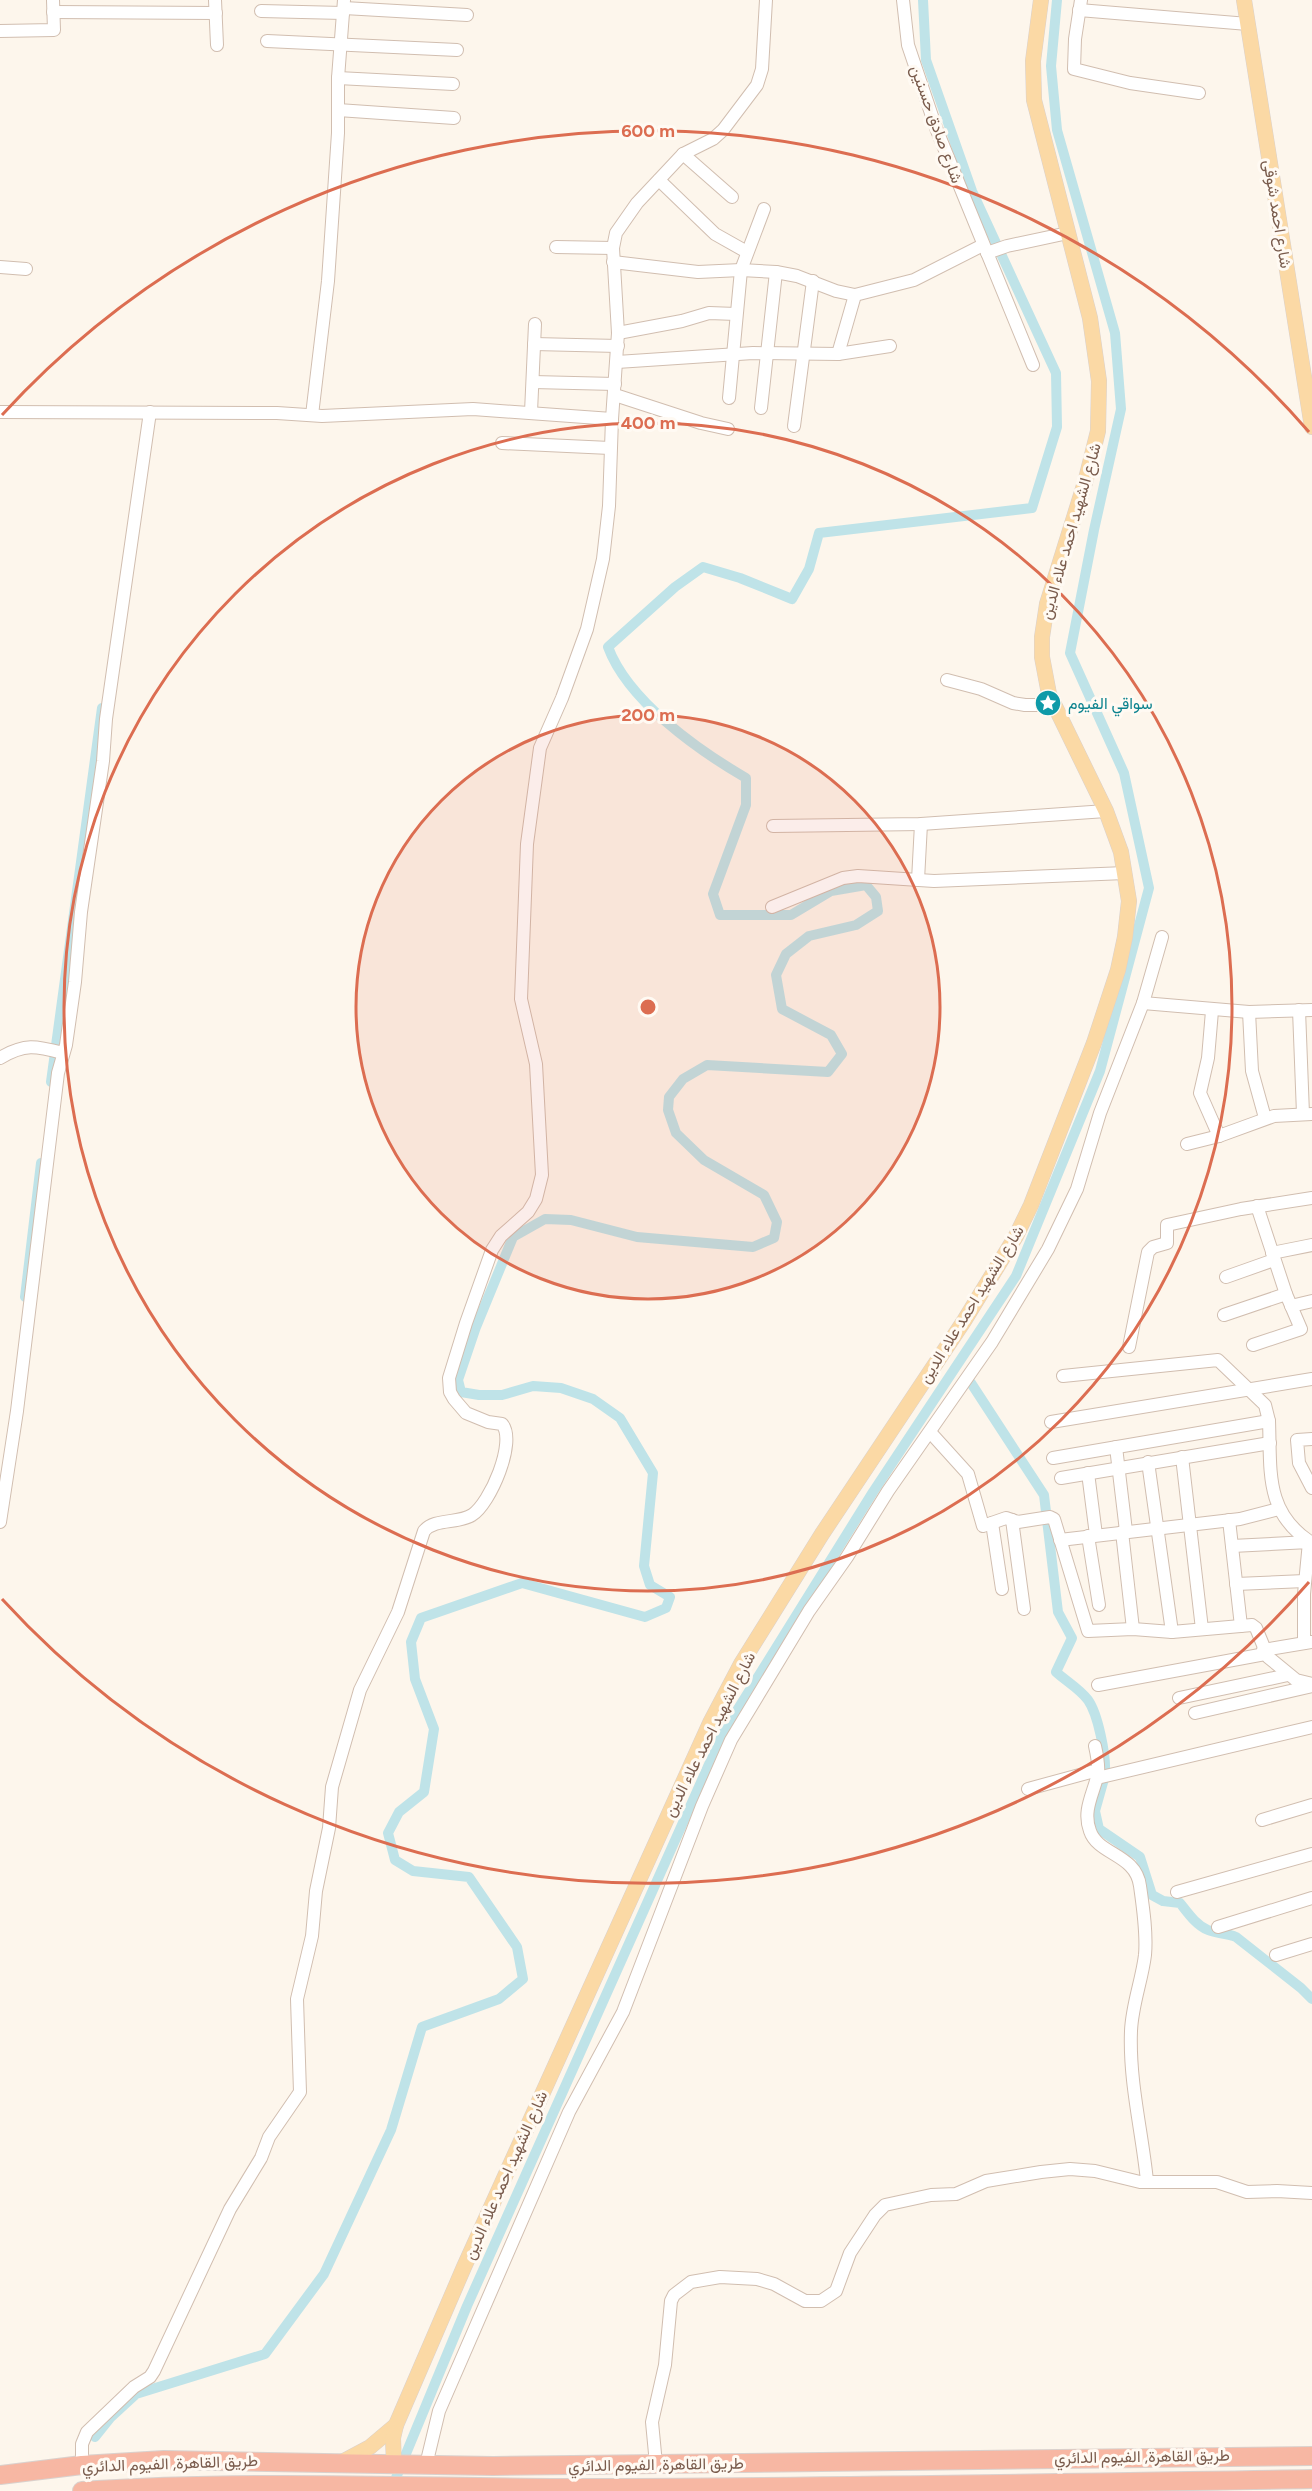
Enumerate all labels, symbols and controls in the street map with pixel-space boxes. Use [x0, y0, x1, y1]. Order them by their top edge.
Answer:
street label: شارع صادق حسنين [905, 63, 967, 186]
text: 600 m [621, 120, 675, 142]
street label: شارع احمد شوقى [1258, 158, 1295, 270]
text: 400 m [621, 412, 675, 434]
street label: شارع الشهيد احمد علاء الدين [1036, 441, 1107, 622]
place icon: سواقي الفيوم [1033, 688, 1063, 718]
place label: سواقي الفيوم [1068, 694, 1153, 717]
text: 200 m [621, 704, 675, 726]
centre of rings [638, 997, 658, 1017]
street label: شارع الشهيد احمد علاء الدين [915, 1222, 1030, 1388]
street label: شارع الشهيد احمد علاء الدين [660, 1649, 761, 1821]
street label: شارع الشهيد احمد علاء الدين [460, 2088, 553, 2263]
street label: طريق القاهرة, الفيوم الدائري [1054, 2445, 1230, 2472]
street label: طريق القاهرة, الفيوم الدائري [82, 2451, 258, 2480]
street label: طريق القاهرة, الفيوم الدائري [568, 2453, 744, 2480]

